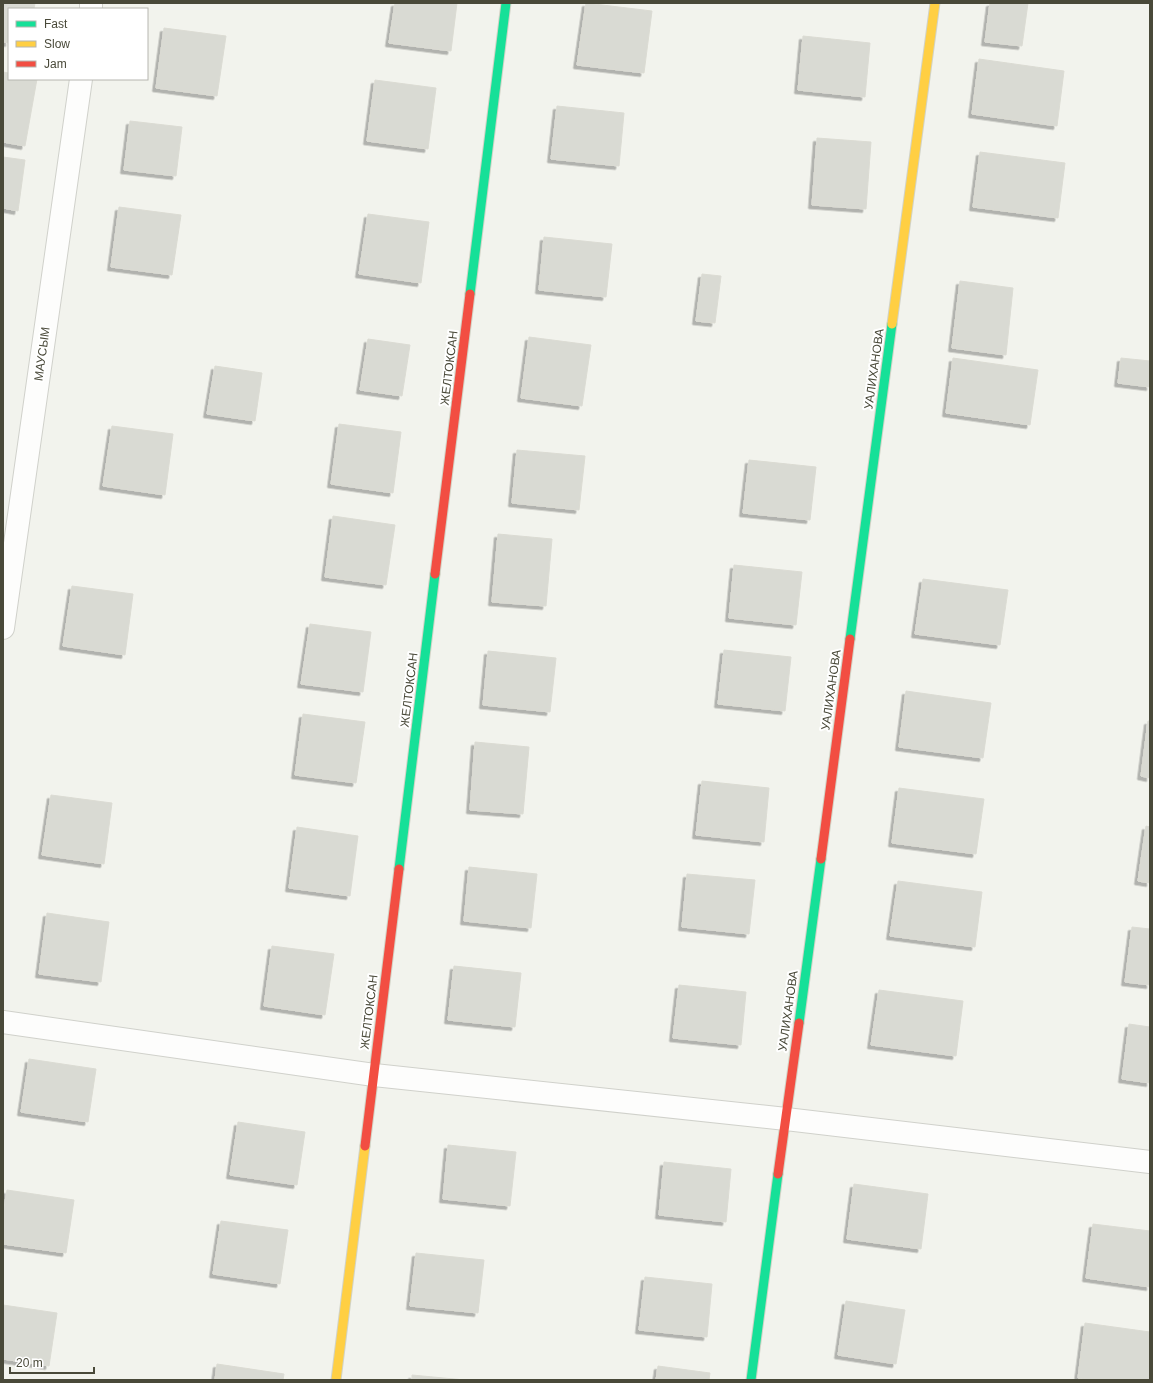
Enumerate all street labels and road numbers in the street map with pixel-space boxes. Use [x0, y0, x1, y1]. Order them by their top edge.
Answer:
street label: МАУСЫМ [31, 326, 53, 382]
street label: УАЛИХАНОВА [861, 328, 887, 410]
street label: ЖЕЛТОКСАН [437, 330, 461, 406]
street label: УАЛИХАНОВА [818, 649, 844, 731]
street label: ЖЕЛТОКСАН [397, 652, 421, 728]
street label: УАЛИХАНОВА [775, 970, 801, 1052]
street label: ЖЕЛТОКСАН [357, 974, 381, 1050]

